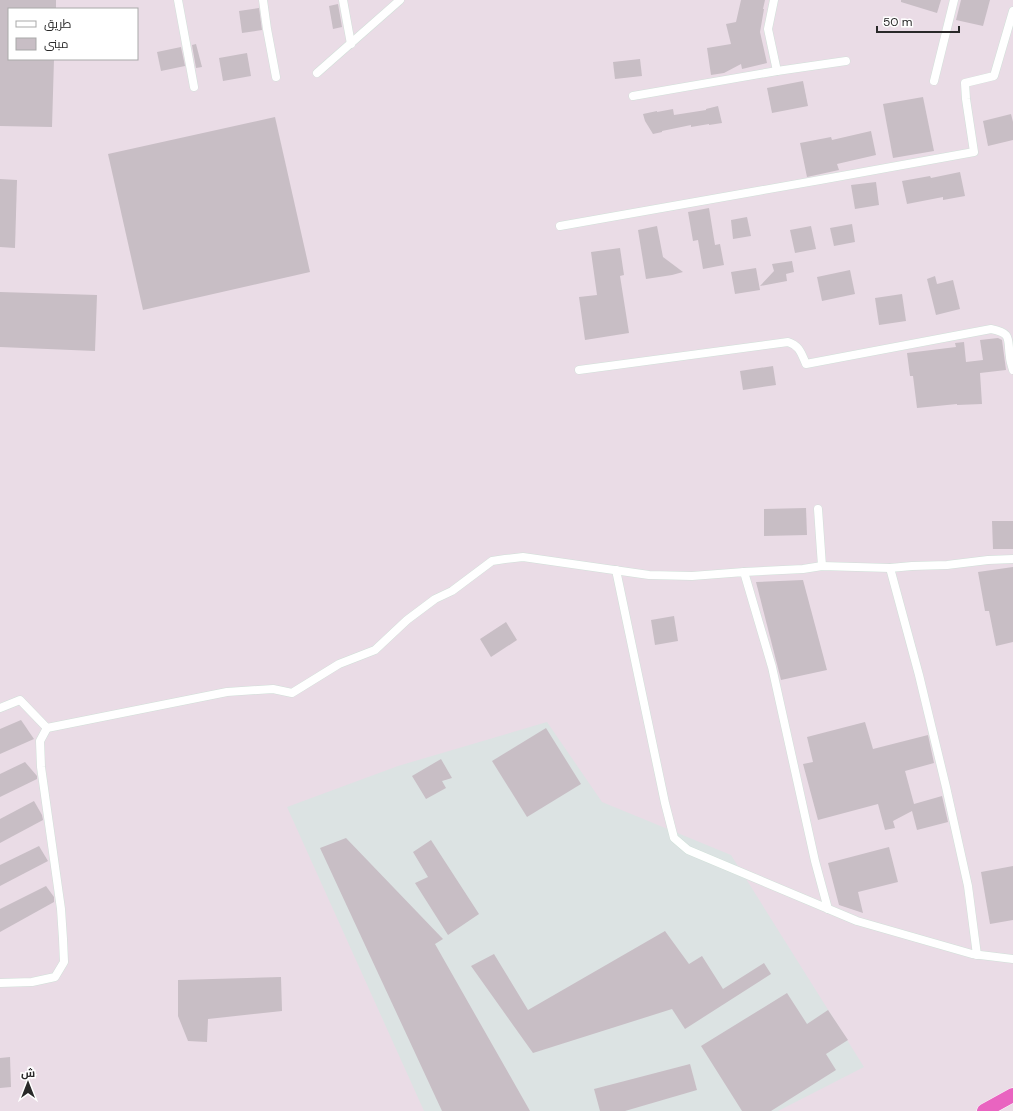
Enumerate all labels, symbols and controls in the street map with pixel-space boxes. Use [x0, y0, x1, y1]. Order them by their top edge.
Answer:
legend [8, 8, 138, 60]
scale bar [877, 8, 959, 34]
text: 50 m [883, 14, 912, 30]
text: طريق [44, 16, 72, 32]
text: مبنى [44, 36, 69, 52]
north arrow [8, 1063, 48, 1103]
text: ش [21, 1066, 35, 1080]

